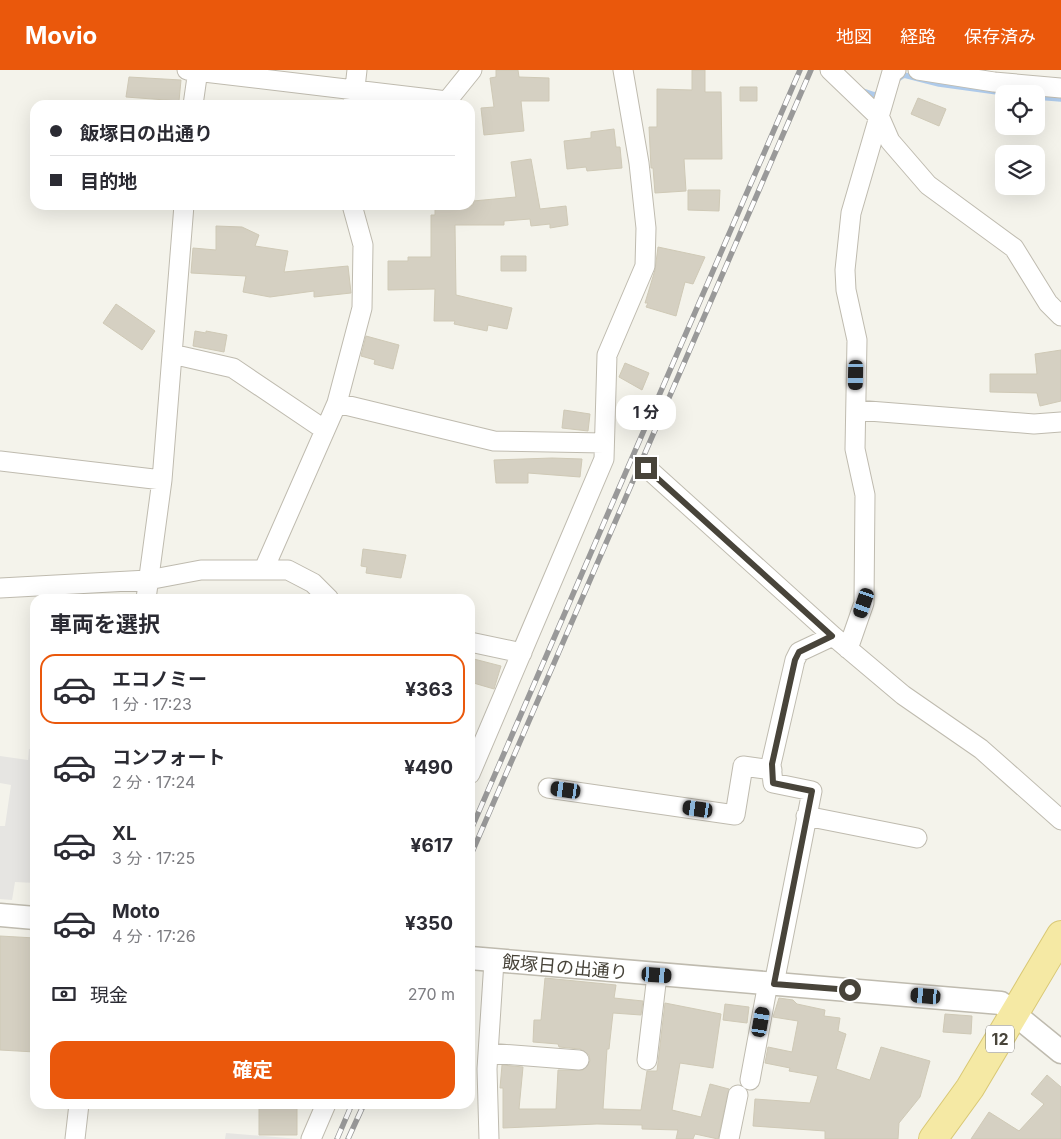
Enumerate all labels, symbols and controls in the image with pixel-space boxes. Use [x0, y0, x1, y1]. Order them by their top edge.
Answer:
text: Movio [25, 21, 97, 50]
text: 地図 [836, 26, 872, 47]
text: 経路 [900, 26, 936, 47]
text: 保存済み [964, 26, 1036, 47]
map controls [995, 85, 1045, 195]
button: locate [995, 85, 1045, 135]
text: 飯塚日の出通り [80, 122, 213, 145]
button: layers [995, 145, 1045, 195]
text: 目的地 [80, 170, 137, 193]
car [848, 360, 863, 390]
callout: 1 分 [616, 396, 676, 430]
text: 1 分 [633, 402, 659, 422]
route end [635, 457, 657, 479]
car [852, 586, 875, 620]
text: 車両を選択 [50, 611, 160, 637]
icon: car [52, 667, 97, 712]
text: エコノミー [112, 668, 207, 691]
text: ¥363 [405, 678, 453, 701]
text: 1 分 · 17:23 [112, 694, 192, 714]
icon: car [52, 745, 97, 790]
text: コンフォート [112, 746, 225, 769]
text: ¥490 [404, 756, 453, 779]
text: 2 分 · 17:24 [112, 772, 195, 792]
car [550, 780, 581, 800]
car [682, 799, 713, 819]
text: XL [112, 822, 137, 845]
icon: car [52, 823, 97, 868]
text: ¥617 [411, 834, 453, 857]
text: 3 分 · 17:25 [112, 848, 195, 868]
text: Moto [112, 900, 160, 923]
icon: car [52, 901, 97, 946]
text: ¥350 [405, 912, 453, 935]
text: 4 分 · 17:26 [112, 926, 196, 946]
street label: 飯塚日の出通り [501, 951, 629, 983]
car [641, 966, 672, 984]
route start [839, 979, 861, 1001]
icon: cash [50, 980, 78, 1008]
text: 現金 [90, 984, 128, 1007]
text: 270 m [408, 984, 455, 1004]
car [910, 987, 941, 1005]
car [751, 1006, 770, 1038]
road number: 12 [986, 1026, 1014, 1052]
button: 確定 [50, 1041, 455, 1099]

